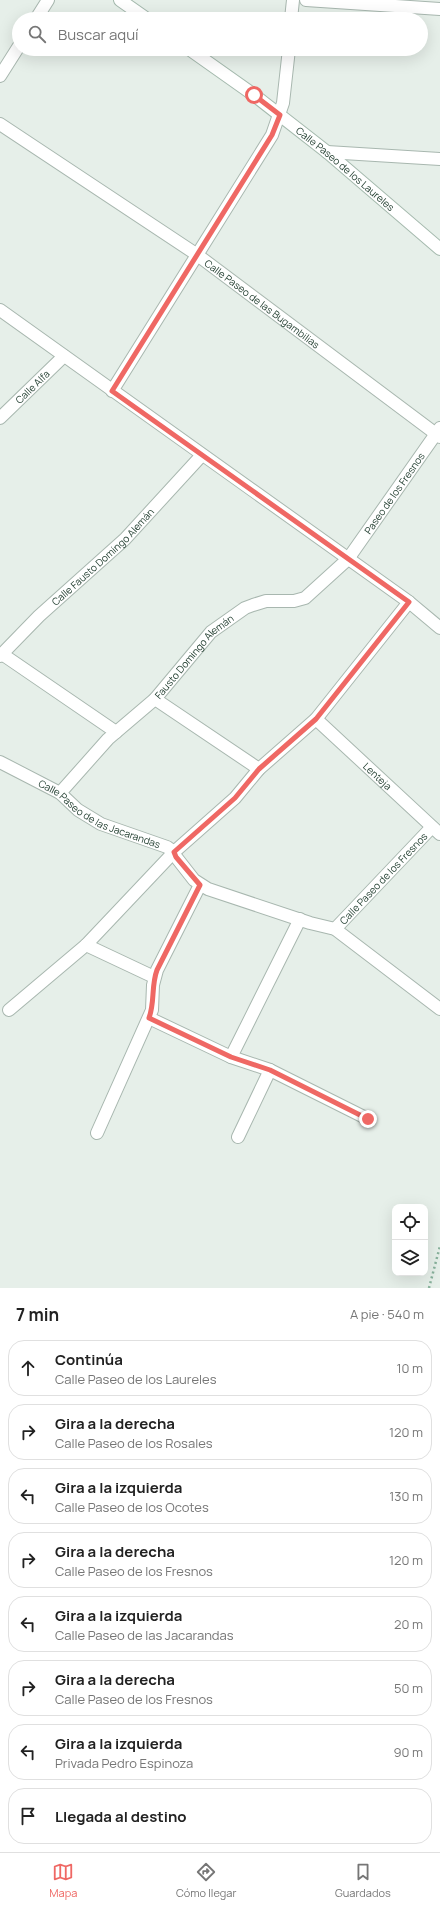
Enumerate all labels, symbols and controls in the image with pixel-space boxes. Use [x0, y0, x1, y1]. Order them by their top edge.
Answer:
search box [12, 12, 428, 56]
icon: search [26, 23, 48, 45]
text: Buscar aquí [58, 24, 139, 45]
route start [245, 86, 263, 104]
street label: Calle Paseo de los Laureles [293, 123, 398, 214]
street label: Calle Paseo de las Bugambilias [202, 256, 323, 351]
street label: Calle Alfa [12, 367, 53, 407]
street label: Paseo de los Fresnos [361, 450, 428, 537]
street label: Calle Fausto Domingo Alemán [48, 505, 157, 609]
street label: Fausto Domingo Alemán [151, 611, 237, 702]
street label: Lenteja [360, 759, 395, 793]
street label: Calle Paseo de las Jacarandas [36, 776, 162, 851]
street label: Calle Paseo de los Fresnos [336, 829, 430, 927]
route end [359, 1110, 377, 1128]
map controls [392, 1204, 428, 1276]
button: locate [392, 1204, 428, 1240]
button: layers [392, 1240, 428, 1276]
text: 7 min [16, 1303, 59, 1326]
text: A pie · 540 m [350, 1305, 424, 1323]
text: Continúa [55, 1349, 123, 1370]
icon: ahead [17, 1357, 39, 1379]
text: 10 m [396, 1359, 423, 1377]
text: Calle Paseo de los Laureles [55, 1370, 216, 1388]
text: Gira a la derecha [55, 1413, 175, 1434]
icon: right [17, 1421, 39, 1443]
text: 120 m [389, 1423, 423, 1441]
text: Calle Paseo de los Rosales [55, 1434, 213, 1452]
text: Gira a la izquierda [55, 1477, 182, 1498]
icon: left [17, 1485, 39, 1507]
text: 130 m [389, 1487, 423, 1505]
text: Calle Paseo de los Ocotes [55, 1498, 209, 1516]
text: Gira a la derecha [55, 1541, 175, 1562]
icon: right [17, 1549, 39, 1571]
text: 120 m [389, 1551, 423, 1569]
text: Calle Paseo de los Fresnos [55, 1562, 213, 1580]
text: Gira a la izquierda [55, 1605, 182, 1626]
icon: left [17, 1613, 39, 1635]
text: 20 m [394, 1615, 423, 1633]
text: Calle Paseo de las Jacarandas [55, 1626, 234, 1644]
text: Gira a la derecha [55, 1669, 175, 1690]
icon: right [17, 1677, 39, 1699]
text: 50 m [394, 1679, 423, 1697]
text: Calle Paseo de los Fresnos [55, 1690, 213, 1708]
text: Gira a la izquierda [55, 1733, 182, 1754]
icon: left [17, 1741, 39, 1763]
text: 90 m [393, 1743, 423, 1761]
text: Privada Pedro Espinoza [55, 1754, 193, 1772]
icon: arrive [17, 1805, 39, 1827]
text: Llegada al destino [55, 1806, 187, 1827]
tab: Mapa [49, 1861, 77, 1900]
tab: Cómo llegar [176, 1861, 236, 1900]
tab: Guardados [335, 1861, 391, 1900]

